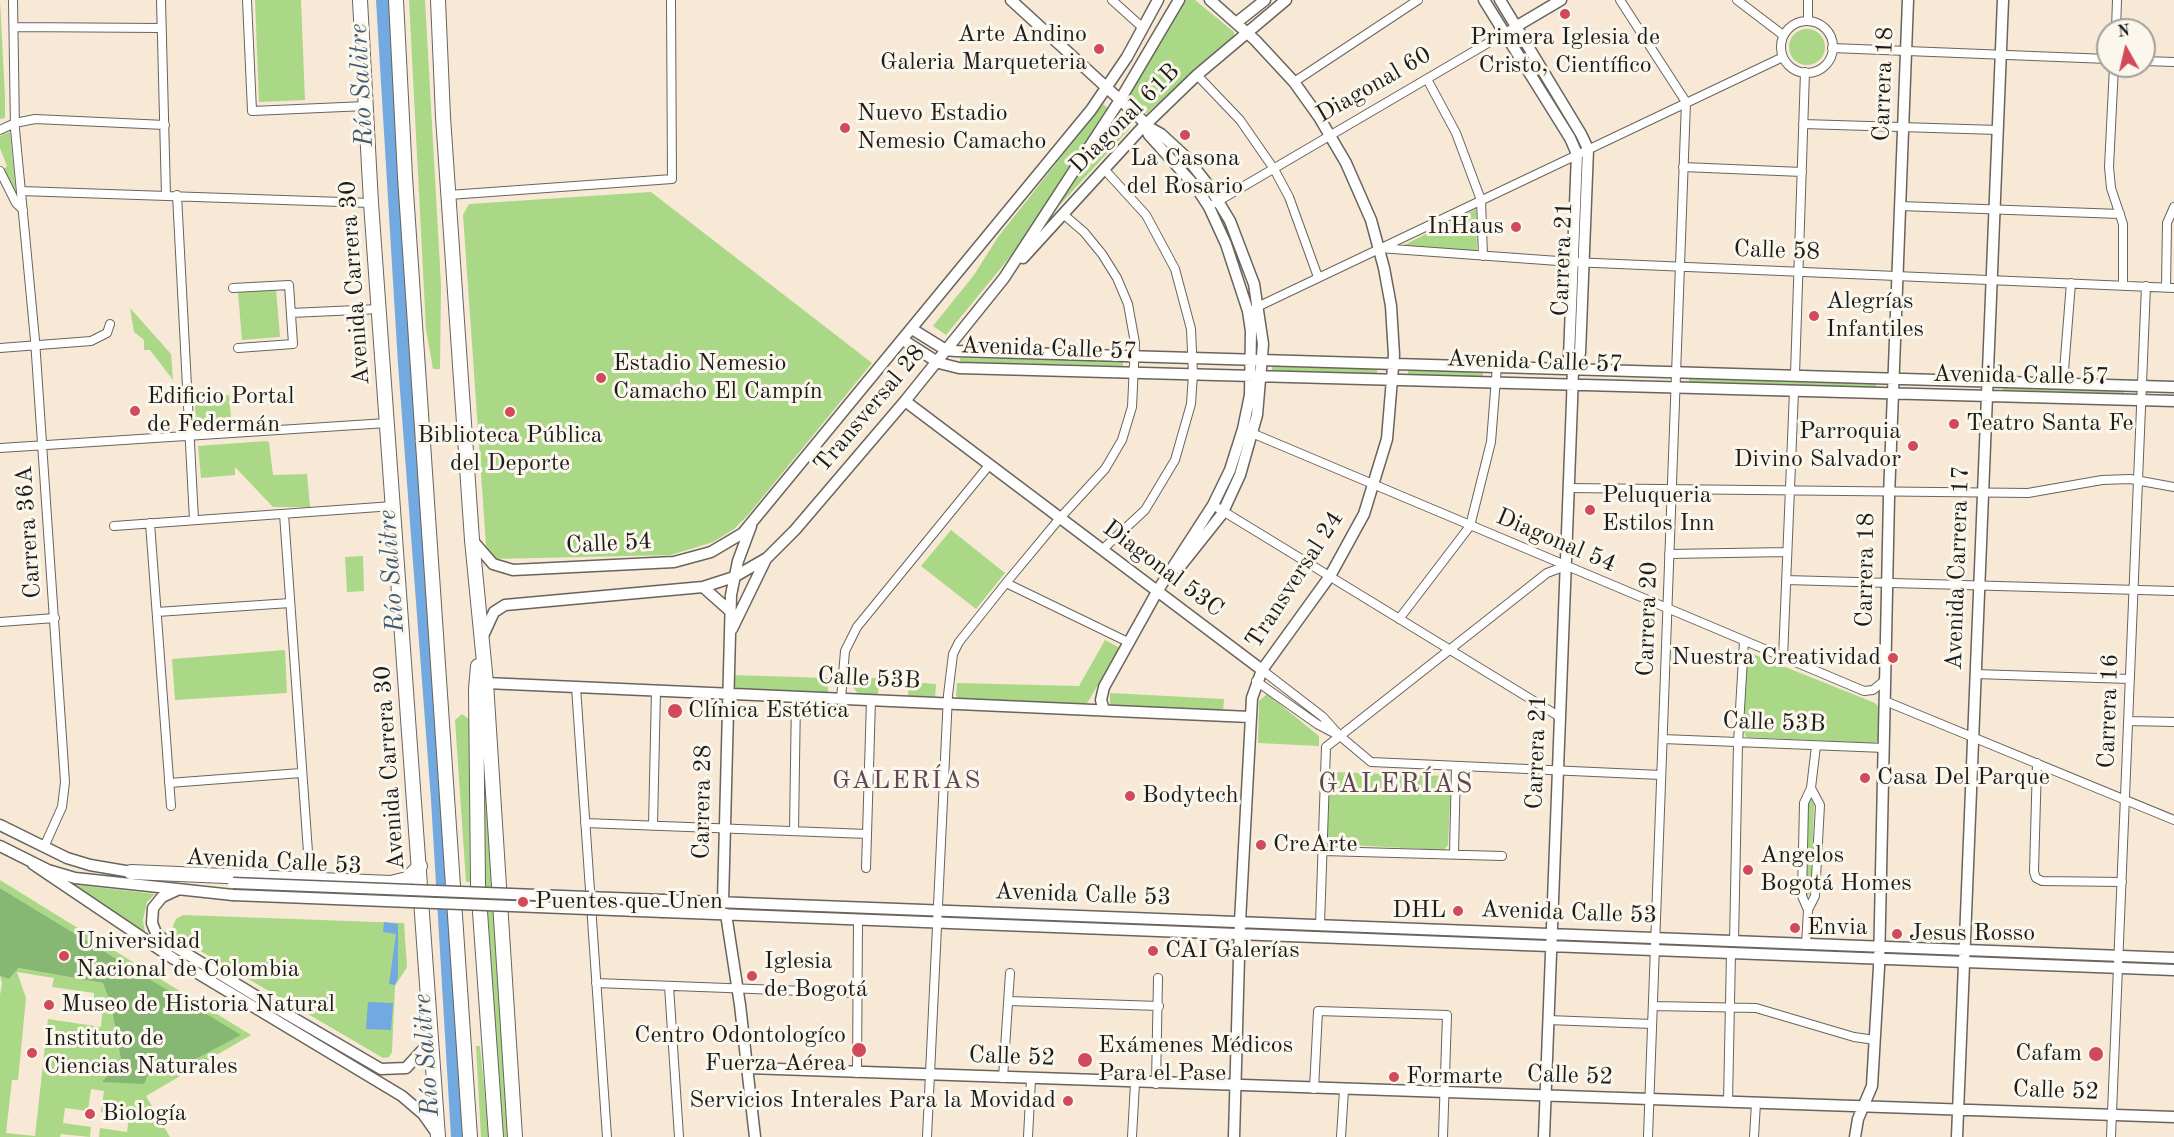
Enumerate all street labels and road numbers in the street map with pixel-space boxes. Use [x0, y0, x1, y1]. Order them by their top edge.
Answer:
street label: Carrera 18 [1868, 26, 1900, 142]
street label: Diagonal 60 [1311, 41, 1437, 129]
street label: Diagonal 61B [1064, 58, 1186, 180]
street label: Avenida Carrera 30 [333, 180, 377, 386]
street label: Carrera 21 [1547, 201, 1579, 317]
street label: Calle 58 [1733, 235, 1821, 267]
street label: Avenida Calle 57 [960, 332, 1138, 366]
street label: Transversal 28 [808, 339, 932, 479]
street label: Avenida Calle 57 [1446, 345, 1624, 379]
street label: Avenida Calle 57 [1933, 360, 2109, 392]
street label: Carrera 36A [10, 465, 48, 599]
street label: Avenida Carrera 17 [1940, 465, 1976, 671]
street label: Diagonal 54 [1492, 503, 1620, 579]
street label: Transversal 24 [1240, 506, 1350, 654]
street label: Carrera 18 [1851, 512, 1881, 628]
street label: Diagonal 53C [1097, 514, 1229, 624]
street label: Calle 54 [565, 527, 653, 561]
street label: Carrera 20 [1632, 561, 1664, 677]
street label: Carrera 16 [2093, 653, 2125, 769]
street label: Calle 53B [817, 662, 921, 696]
street label: Avenida Carrera 30 [368, 665, 412, 871]
street label: Carrera 21 [1521, 694, 1553, 810]
street label: Calle 53B [1722, 707, 1826, 739]
street label: Carrera 28 [688, 744, 718, 860]
street label: Avenida Calle 53 [185, 843, 363, 881]
street label: Avenida Calle 53 [994, 878, 1172, 912]
street label: Avenida Calle 53 [1480, 896, 1658, 930]
street label: Calle 52 [968, 1041, 1056, 1073]
street label: Calle 52 [1526, 1060, 1614, 1092]
street label: Calle 52 [2012, 1075, 2100, 1107]

